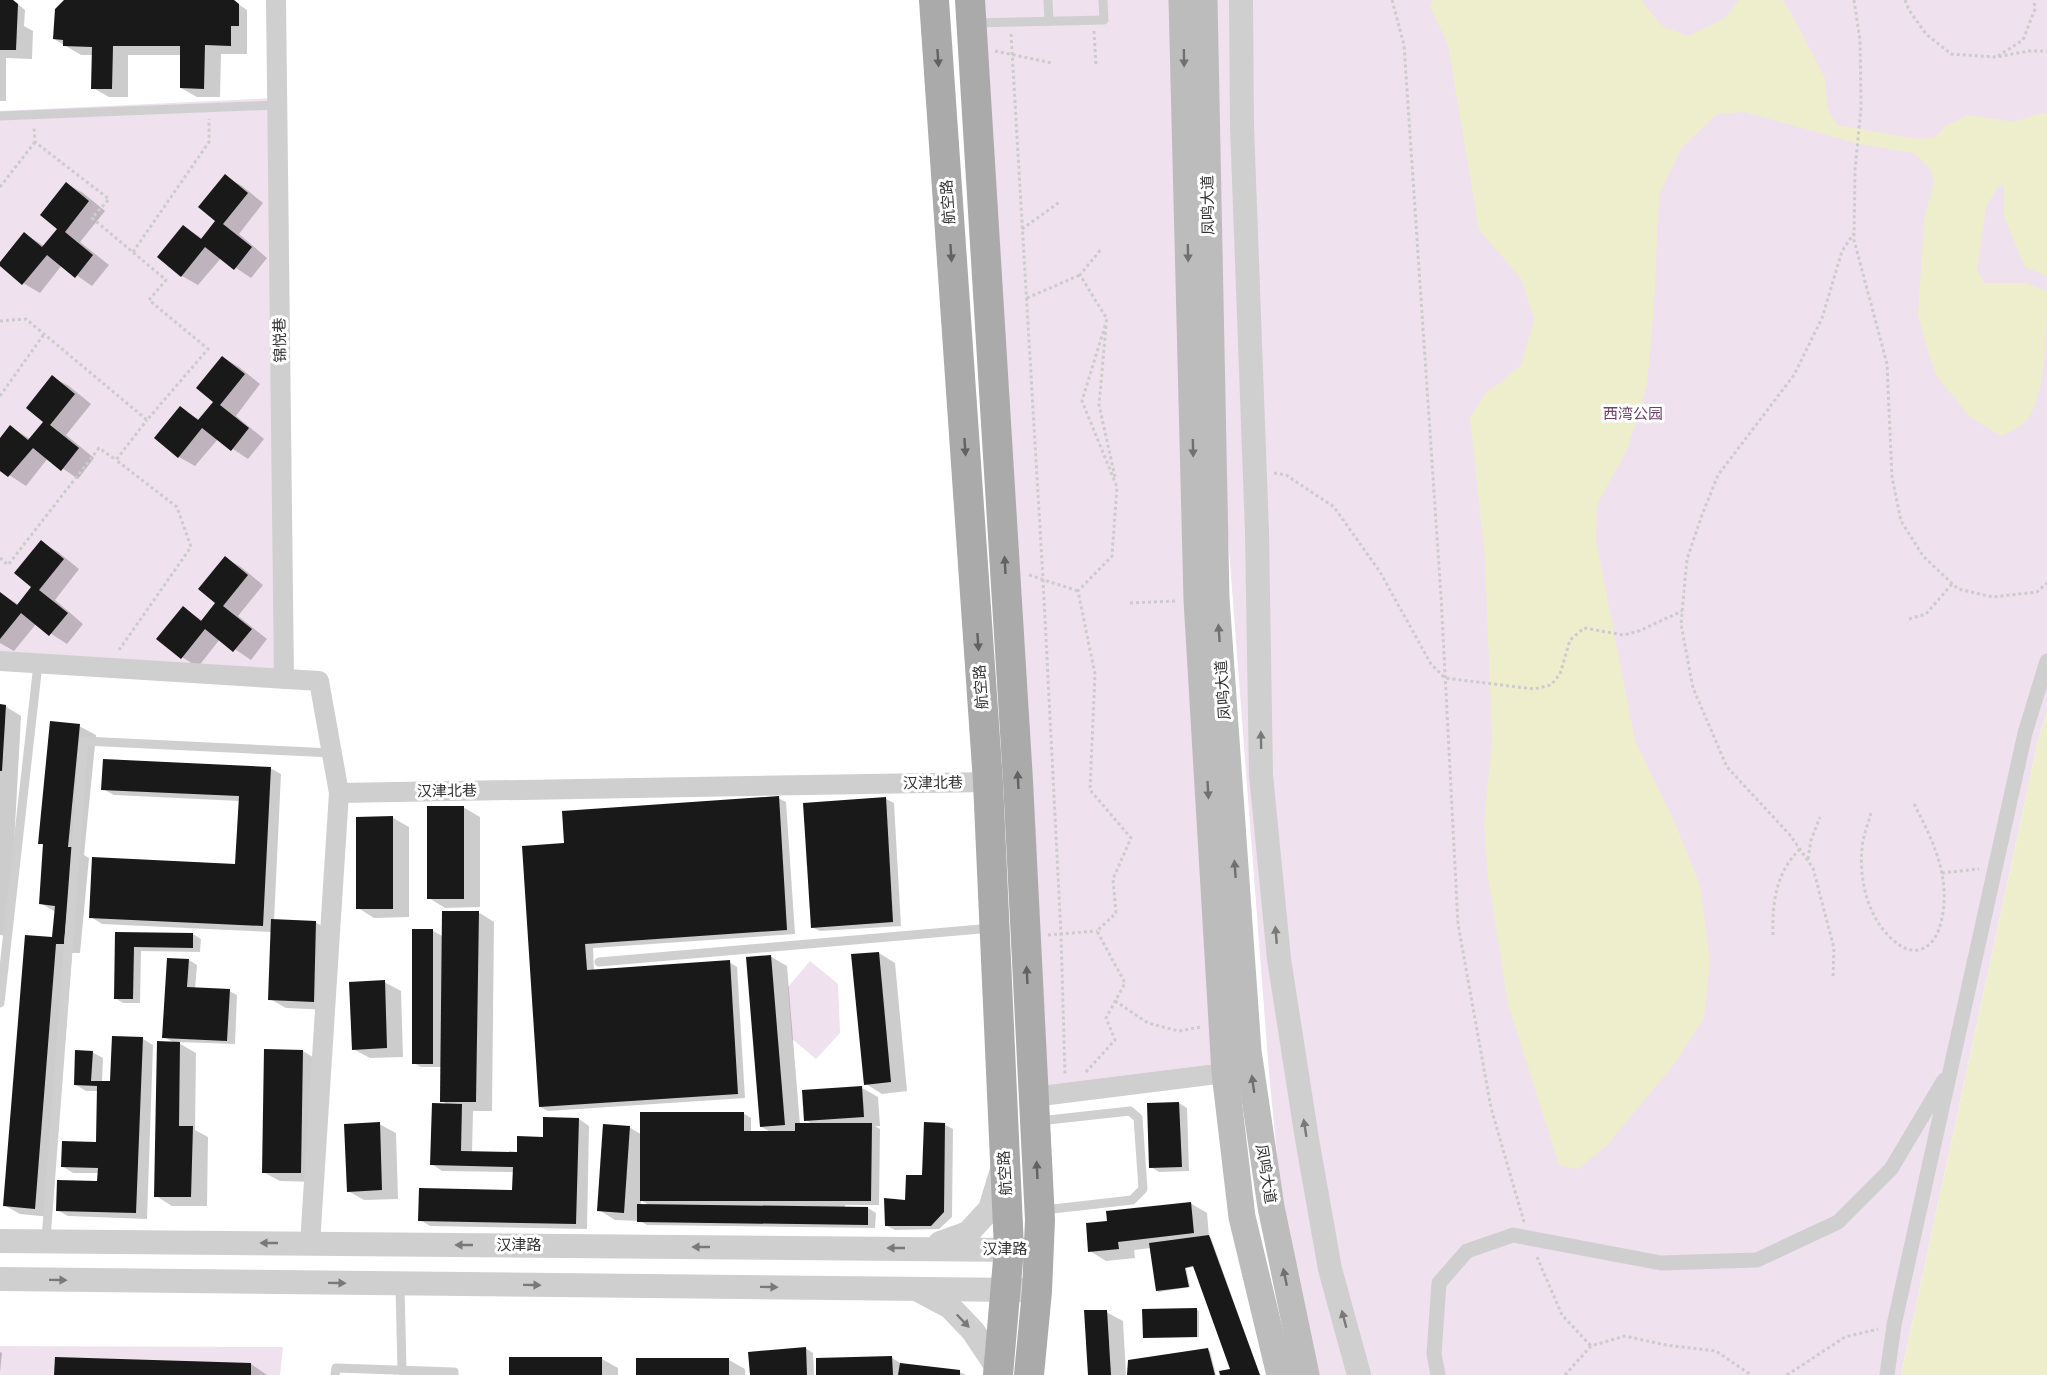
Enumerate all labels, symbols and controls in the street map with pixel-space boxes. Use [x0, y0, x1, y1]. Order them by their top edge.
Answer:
one-way arrow [933, 49, 943, 68]
one-way arrow [1179, 49, 1188, 68]
street label: 凤鸣大道 [1195, 175, 1220, 235]
street label: 航空路 [934, 179, 961, 225]
one-way arrow [947, 243, 956, 262]
one-way arrow [1184, 244, 1193, 263]
street label: 锦悦巷 [268, 317, 291, 363]
park label: 西湾公园 [1603, 402, 1663, 425]
one-way arrow [960, 438, 970, 457]
one-way arrow [1189, 439, 1198, 458]
one-way arrow [1001, 555, 1010, 574]
one-way arrow [1214, 623, 1223, 642]
one-way arrow [974, 633, 983, 652]
street label: 凤鸣大道 [1209, 659, 1236, 721]
street label: 航空路 [967, 664, 994, 710]
one-way arrow [1256, 731, 1266, 750]
street label: 汉津北巷 [903, 770, 963, 795]
one-way arrow [1014, 771, 1023, 790]
street label: 汉津北巷 [417, 778, 477, 803]
one-way arrow [1204, 780, 1213, 799]
one-way arrow [1230, 860, 1240, 879]
one-way arrow [1271, 925, 1281, 944]
one-way arrow [1023, 966, 1032, 985]
one-way arrow [1248, 1075, 1257, 1094]
one-way arrow [1300, 1118, 1309, 1137]
street label: 凤鸣大道 [1250, 1142, 1283, 1205]
street label: 航空路 [992, 1150, 1017, 1196]
one-way arrow [1032, 1160, 1041, 1179]
street label: 汉津路 [496, 1233, 542, 1256]
street label: 汉津路 [982, 1237, 1028, 1260]
one-way arrow [260, 1238, 279, 1248]
one-way arrow [455, 1240, 474, 1250]
one-way arrow [692, 1242, 711, 1252]
one-way arrow [887, 1243, 906, 1253]
one-way arrow [1280, 1267, 1290, 1286]
one-way arrow [49, 1275, 68, 1285]
one-way arrow [328, 1278, 347, 1288]
one-way arrow [523, 1280, 542, 1289]
one-way arrow [760, 1282, 779, 1292]
one-way arrow [1338, 1309, 1348, 1328]
one-way arrow [956, 1314, 970, 1328]

